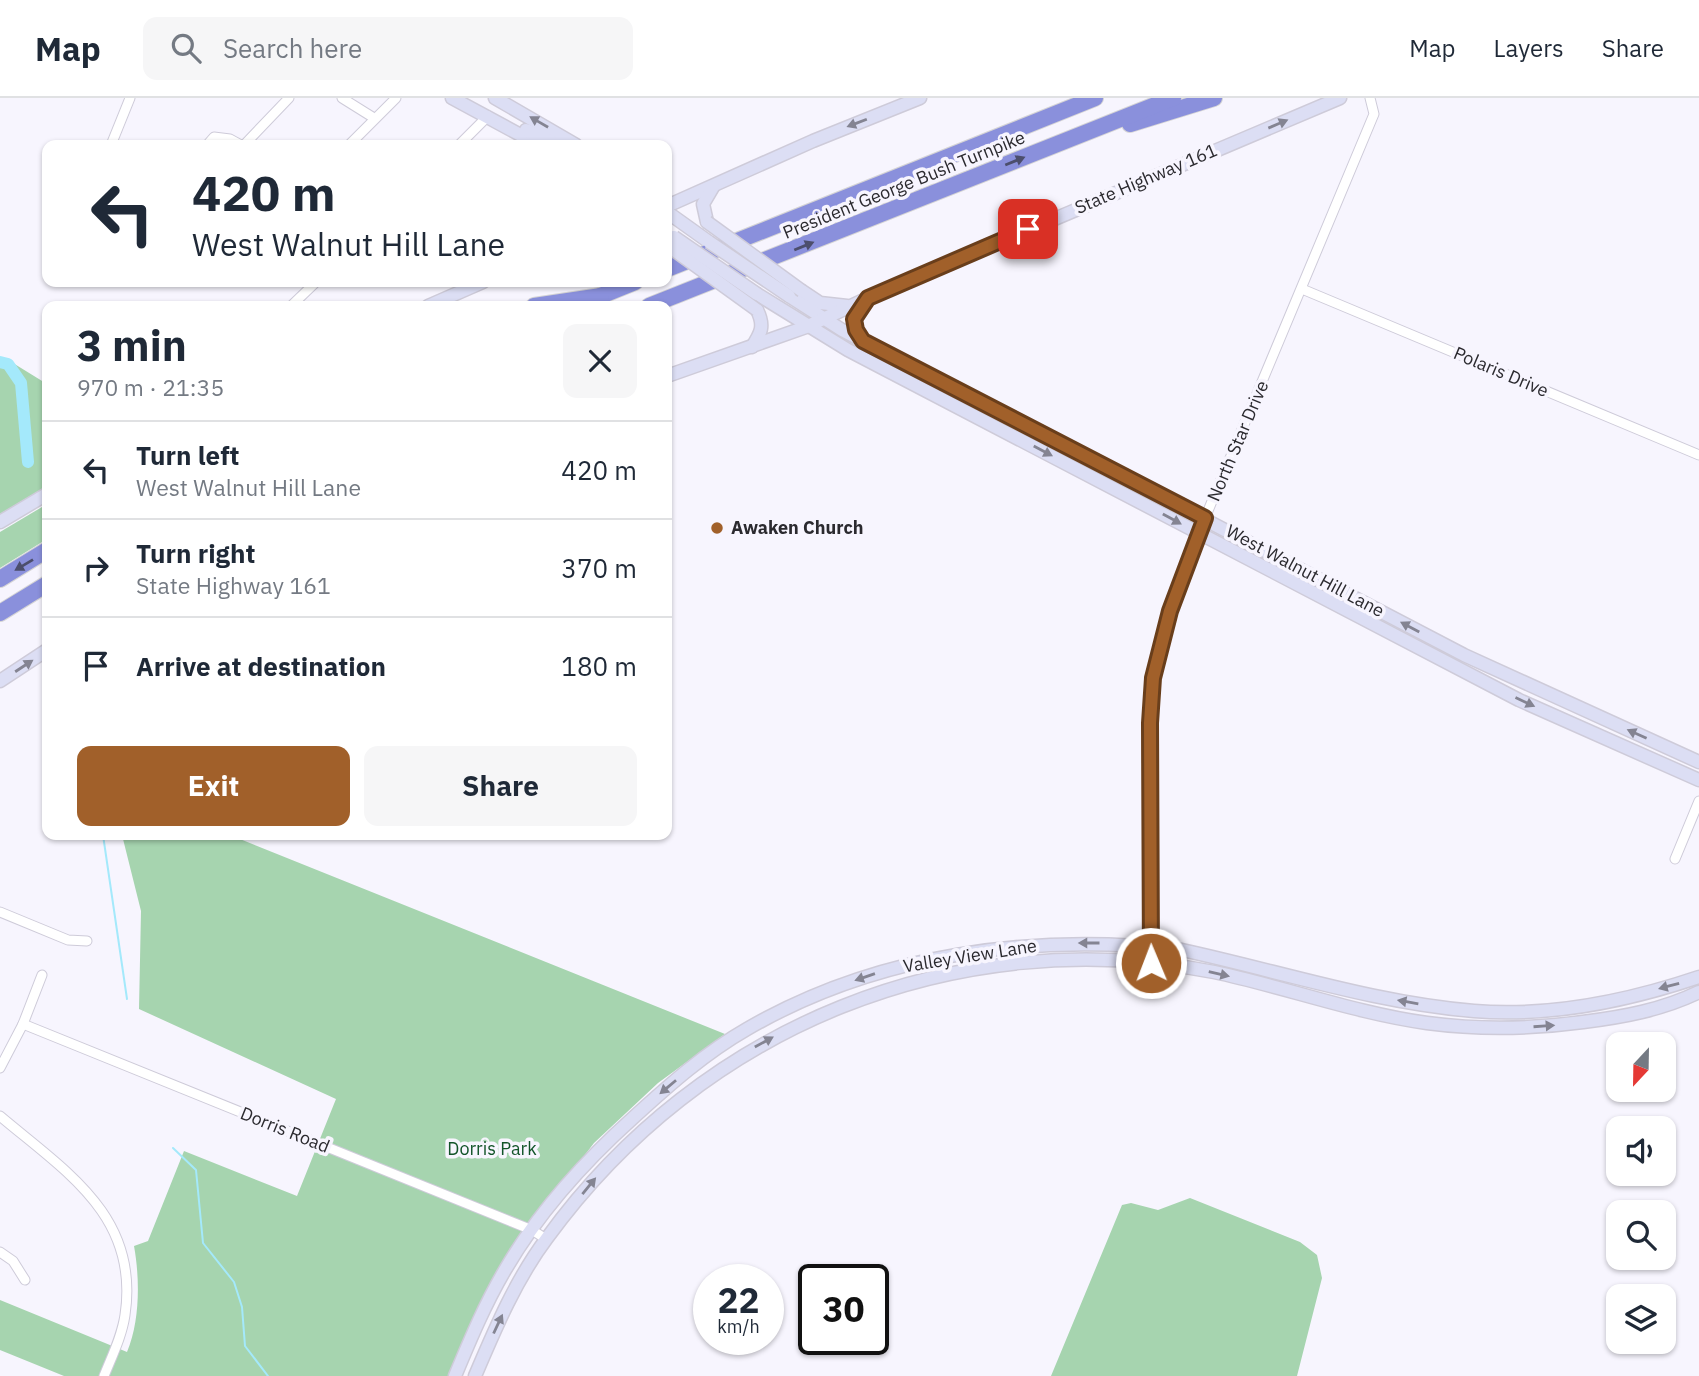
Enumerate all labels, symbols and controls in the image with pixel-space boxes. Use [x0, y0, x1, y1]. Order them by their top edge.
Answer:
search box [143, 17, 633, 80]
text: Map [35, 27, 101, 70]
icon: search [167, 29, 205, 67]
text: Search here [223, 31, 362, 65]
text: Map [1409, 32, 1456, 64]
text: Layers [1494, 32, 1564, 64]
text: Share [1602, 32, 1664, 64]
one-way arrow [530, 116, 549, 128]
one-way arrow [846, 118, 867, 129]
one-way arrow [1267, 118, 1288, 129]
street label: President George Bush Turnpike [779, 125, 1028, 244]
street label: State Highway 161 [1071, 138, 1220, 219]
one-way arrow [1005, 156, 1026, 167]
text: 420 m [192, 161, 336, 224]
icon: left [77, 168, 168, 259]
pin [998, 199, 1058, 259]
icon: arrive [1009, 210, 1047, 248]
text: West Walnut Hill Lane [192, 223, 505, 265]
one-way arrow [793, 240, 814, 251]
text: 3 min [77, 318, 187, 373]
button: close [563, 324, 637, 398]
street label: Polaris Drive [1450, 341, 1552, 402]
text: 970 m · 21:35 [77, 372, 224, 402]
street label: North Star Drive [1202, 377, 1273, 505]
text: Turn left [136, 438, 239, 472]
one-way arrow [1033, 445, 1053, 457]
icon: left [77, 451, 115, 489]
text: 420 m [561, 453, 637, 487]
text: West Walnut Hill Lane [136, 472, 361, 502]
one-way arrow [1162, 513, 1181, 525]
place label: Awaken Church [731, 516, 863, 539]
street label: West Walnut Hill Lane [1222, 519, 1388, 622]
marker: Awaken Church [709, 520, 725, 536]
text: Turn right [136, 536, 255, 570]
icon: right [77, 549, 115, 587]
text: 370 m [561, 551, 637, 585]
one-way arrow [14, 559, 33, 571]
text: State Highway 161 [136, 570, 331, 600]
one-way arrow [1400, 621, 1420, 632]
icon: arrive [77, 647, 115, 685]
text: Arrive at destination [136, 649, 386, 683]
text: 180 m [561, 649, 637, 683]
one-way arrow [14, 659, 33, 672]
one-way arrow [1514, 697, 1535, 708]
one-way arrow [1627, 728, 1647, 740]
button: Exit [77, 746, 350, 826]
button: Share [364, 746, 637, 826]
position arrow [1114, 926, 1188, 1000]
street label: Valley View Lane [902, 934, 1038, 977]
one-way arrow [1078, 937, 1100, 949]
one-way arrow [1208, 969, 1230, 980]
one-way arrow [854, 972, 875, 983]
one-way arrow [1658, 981, 1680, 992]
one-way arrow [1397, 997, 1419, 1008]
one-way arrow [1533, 1020, 1555, 1031]
north arrow [1606, 1032, 1676, 1102]
map controls [1606, 1032, 1676, 1354]
one-way arrow [754, 1036, 774, 1048]
one-way arrow [659, 1079, 677, 1095]
street label: Dorris Road [237, 1101, 333, 1158]
button: sound [1606, 1116, 1676, 1186]
park label: Dorris Park [447, 1137, 537, 1160]
one-way arrow [581, 1177, 596, 1194]
button: search [1606, 1200, 1676, 1270]
speed limit sign: 30 [798, 1264, 889, 1355]
text: 22 [717, 1277, 760, 1323]
button: layers [1606, 1284, 1676, 1354]
one-way arrow [492, 1314, 504, 1334]
text: km/h [717, 1315, 760, 1338]

